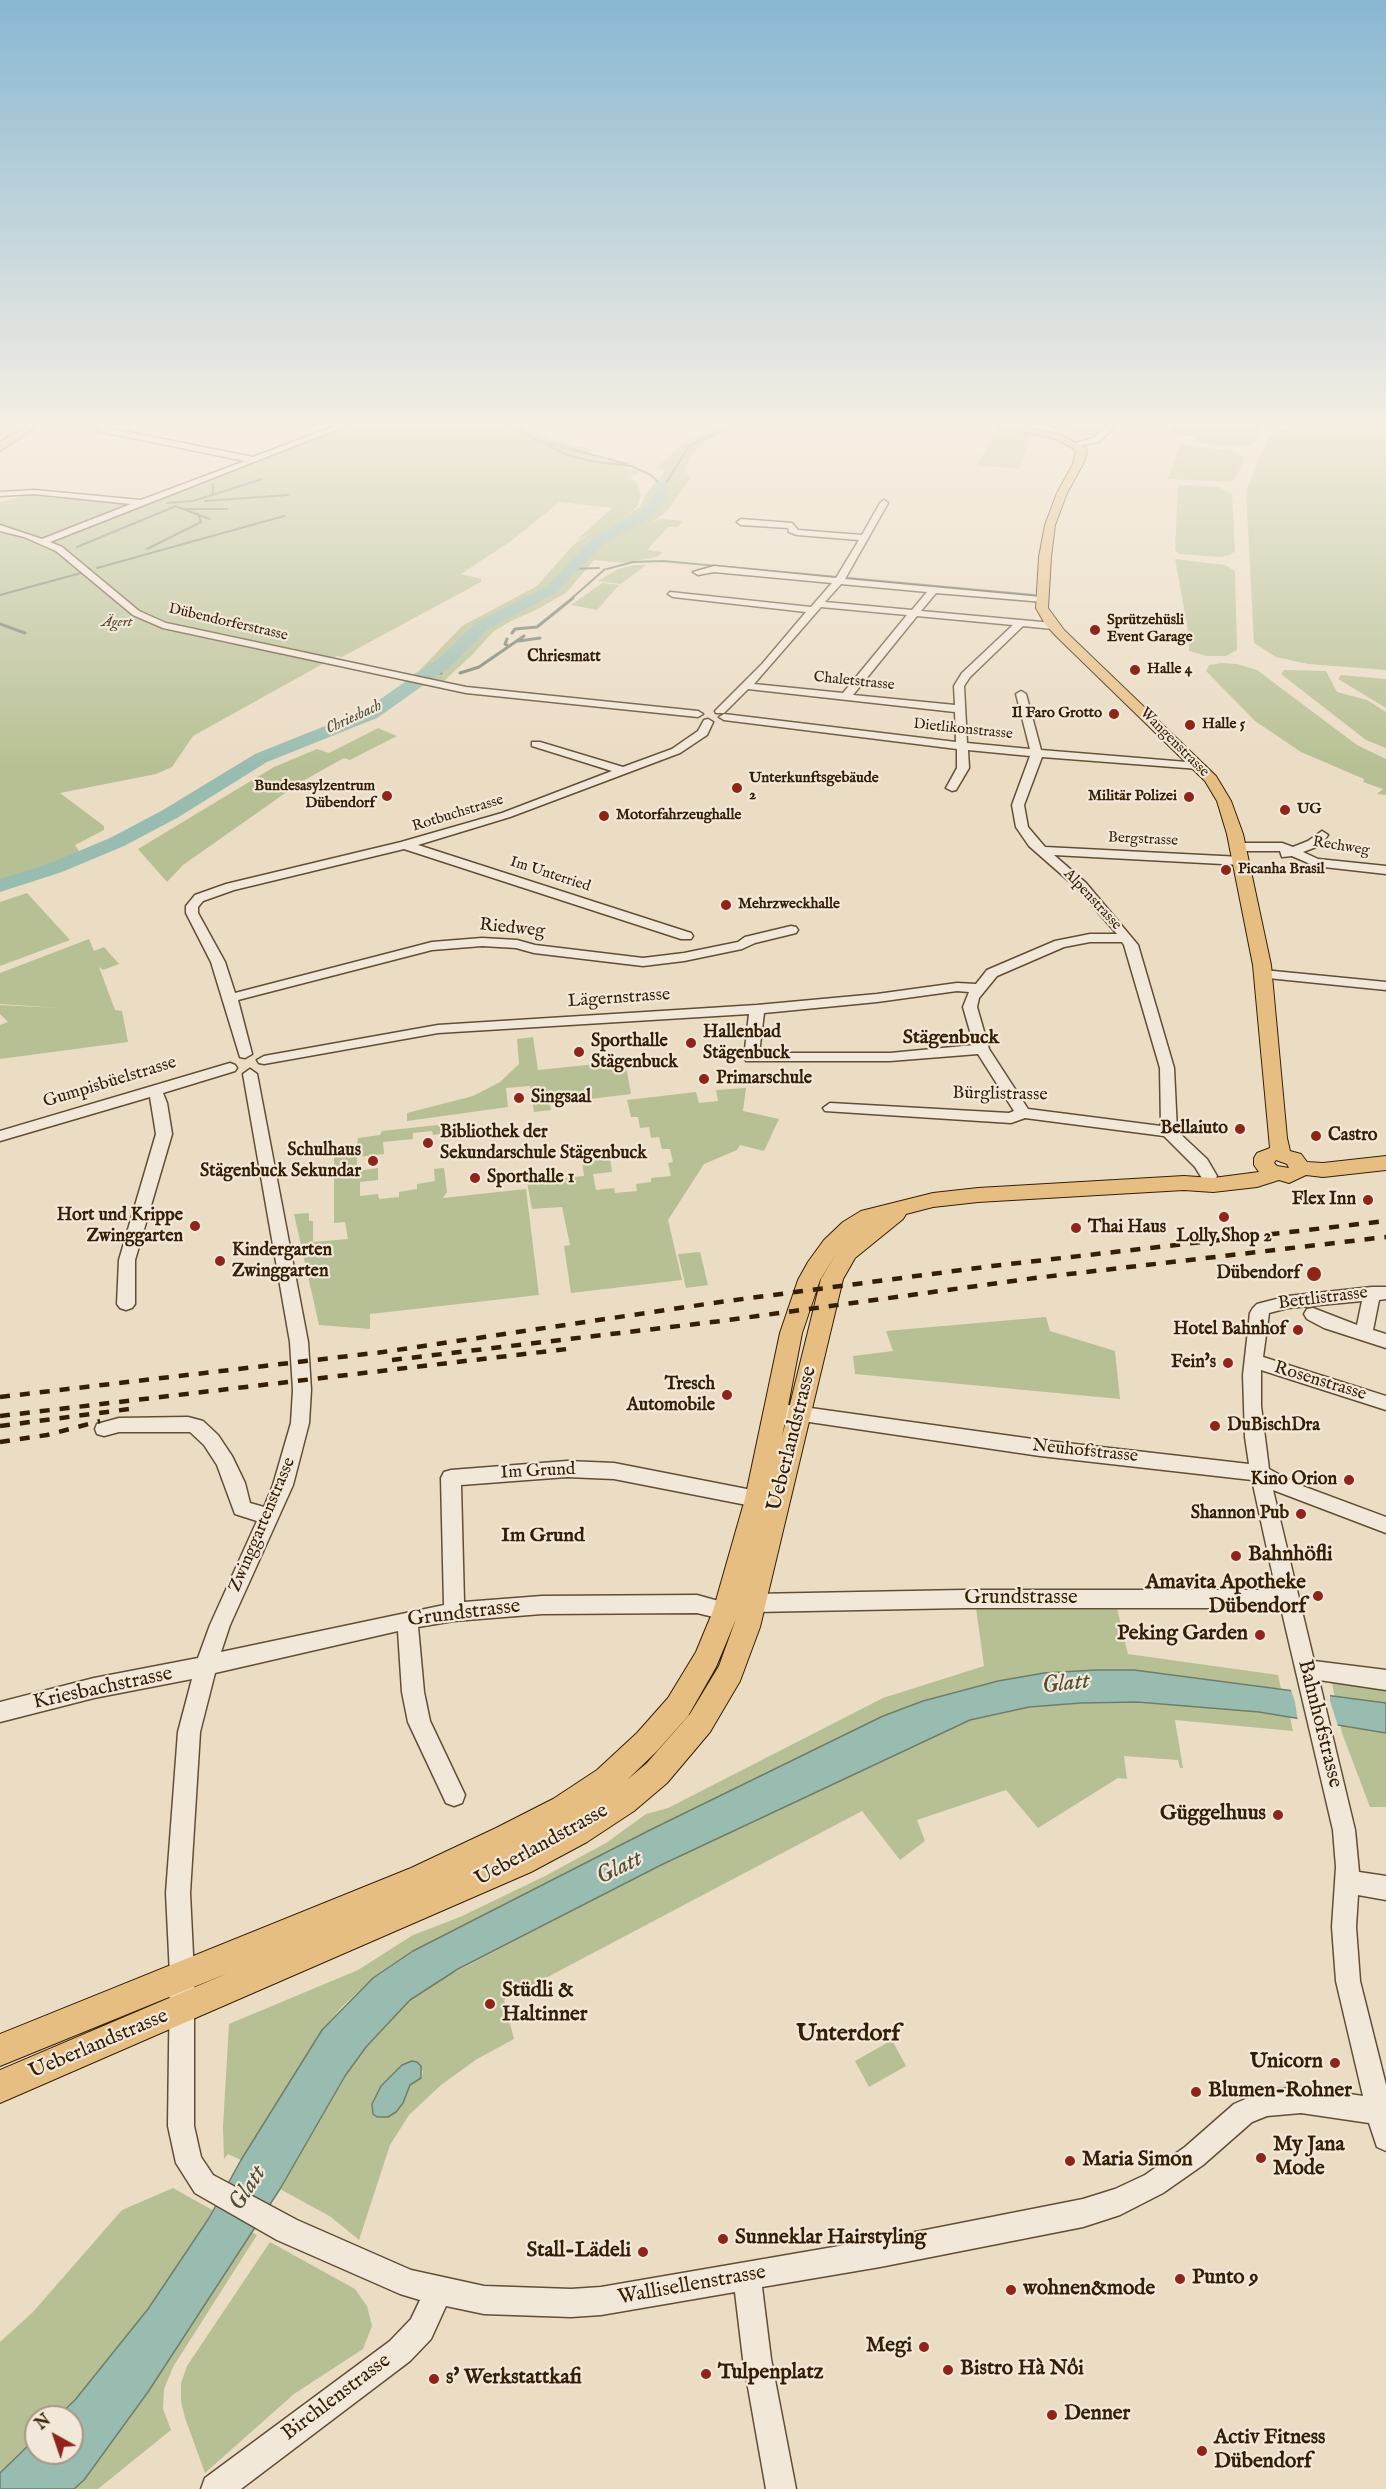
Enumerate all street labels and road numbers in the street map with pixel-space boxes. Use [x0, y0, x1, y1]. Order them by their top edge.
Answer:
street label: Dübendorferstrasse [167, 601, 289, 645]
street label: Chaletstrasse [813, 669, 895, 695]
street label: Wangenstrasse [1136, 705, 1212, 781]
street label: Dietlikonstrasse [912, 716, 1014, 744]
street label: Rotbuchstrasse [410, 792, 506, 836]
street label: Bergstrasse [1107, 829, 1179, 851]
street label: Rechweg [1311, 834, 1371, 860]
street label: Im Unterried [508, 854, 592, 896]
street label: Alpenstrasse [1059, 866, 1125, 934]
street label: Riedweg [478, 915, 546, 943]
street label: Lägernstrasse [567, 985, 671, 1013]
street label: Gumpisbüelstrasse [41, 1052, 179, 1114]
street label: Bürglistrasse [952, 1083, 1048, 1107]
street label: Bettlistrasse [1277, 1283, 1369, 1315]
street label: Rosenstrasse [1271, 1358, 1369, 1406]
street label: Ueberlandstrasse [763, 1364, 823, 1514]
street label: Neuhofstrasse [1031, 1436, 1139, 1468]
street label: Zwinggartenstrasse [225, 1454, 301, 1596]
street label: Im Grund [500, 1459, 576, 1485]
street label: Grundstrasse [964, 1586, 1078, 1612]
street label: Grundstrasse [406, 1595, 522, 1633]
street label: Bahnhofstrasse [1291, 1657, 1347, 1791]
street label: Kriesbachstrasse [31, 1662, 175, 1716]
street label: Ueberlandstrasse [471, 1799, 613, 1893]
street label: Ueberlandstrasse [26, 2004, 172, 2086]
street label: Wallisellenstrasse [616, 2261, 768, 2311]
street label: Birchlenstrasse [278, 2349, 396, 2447]

